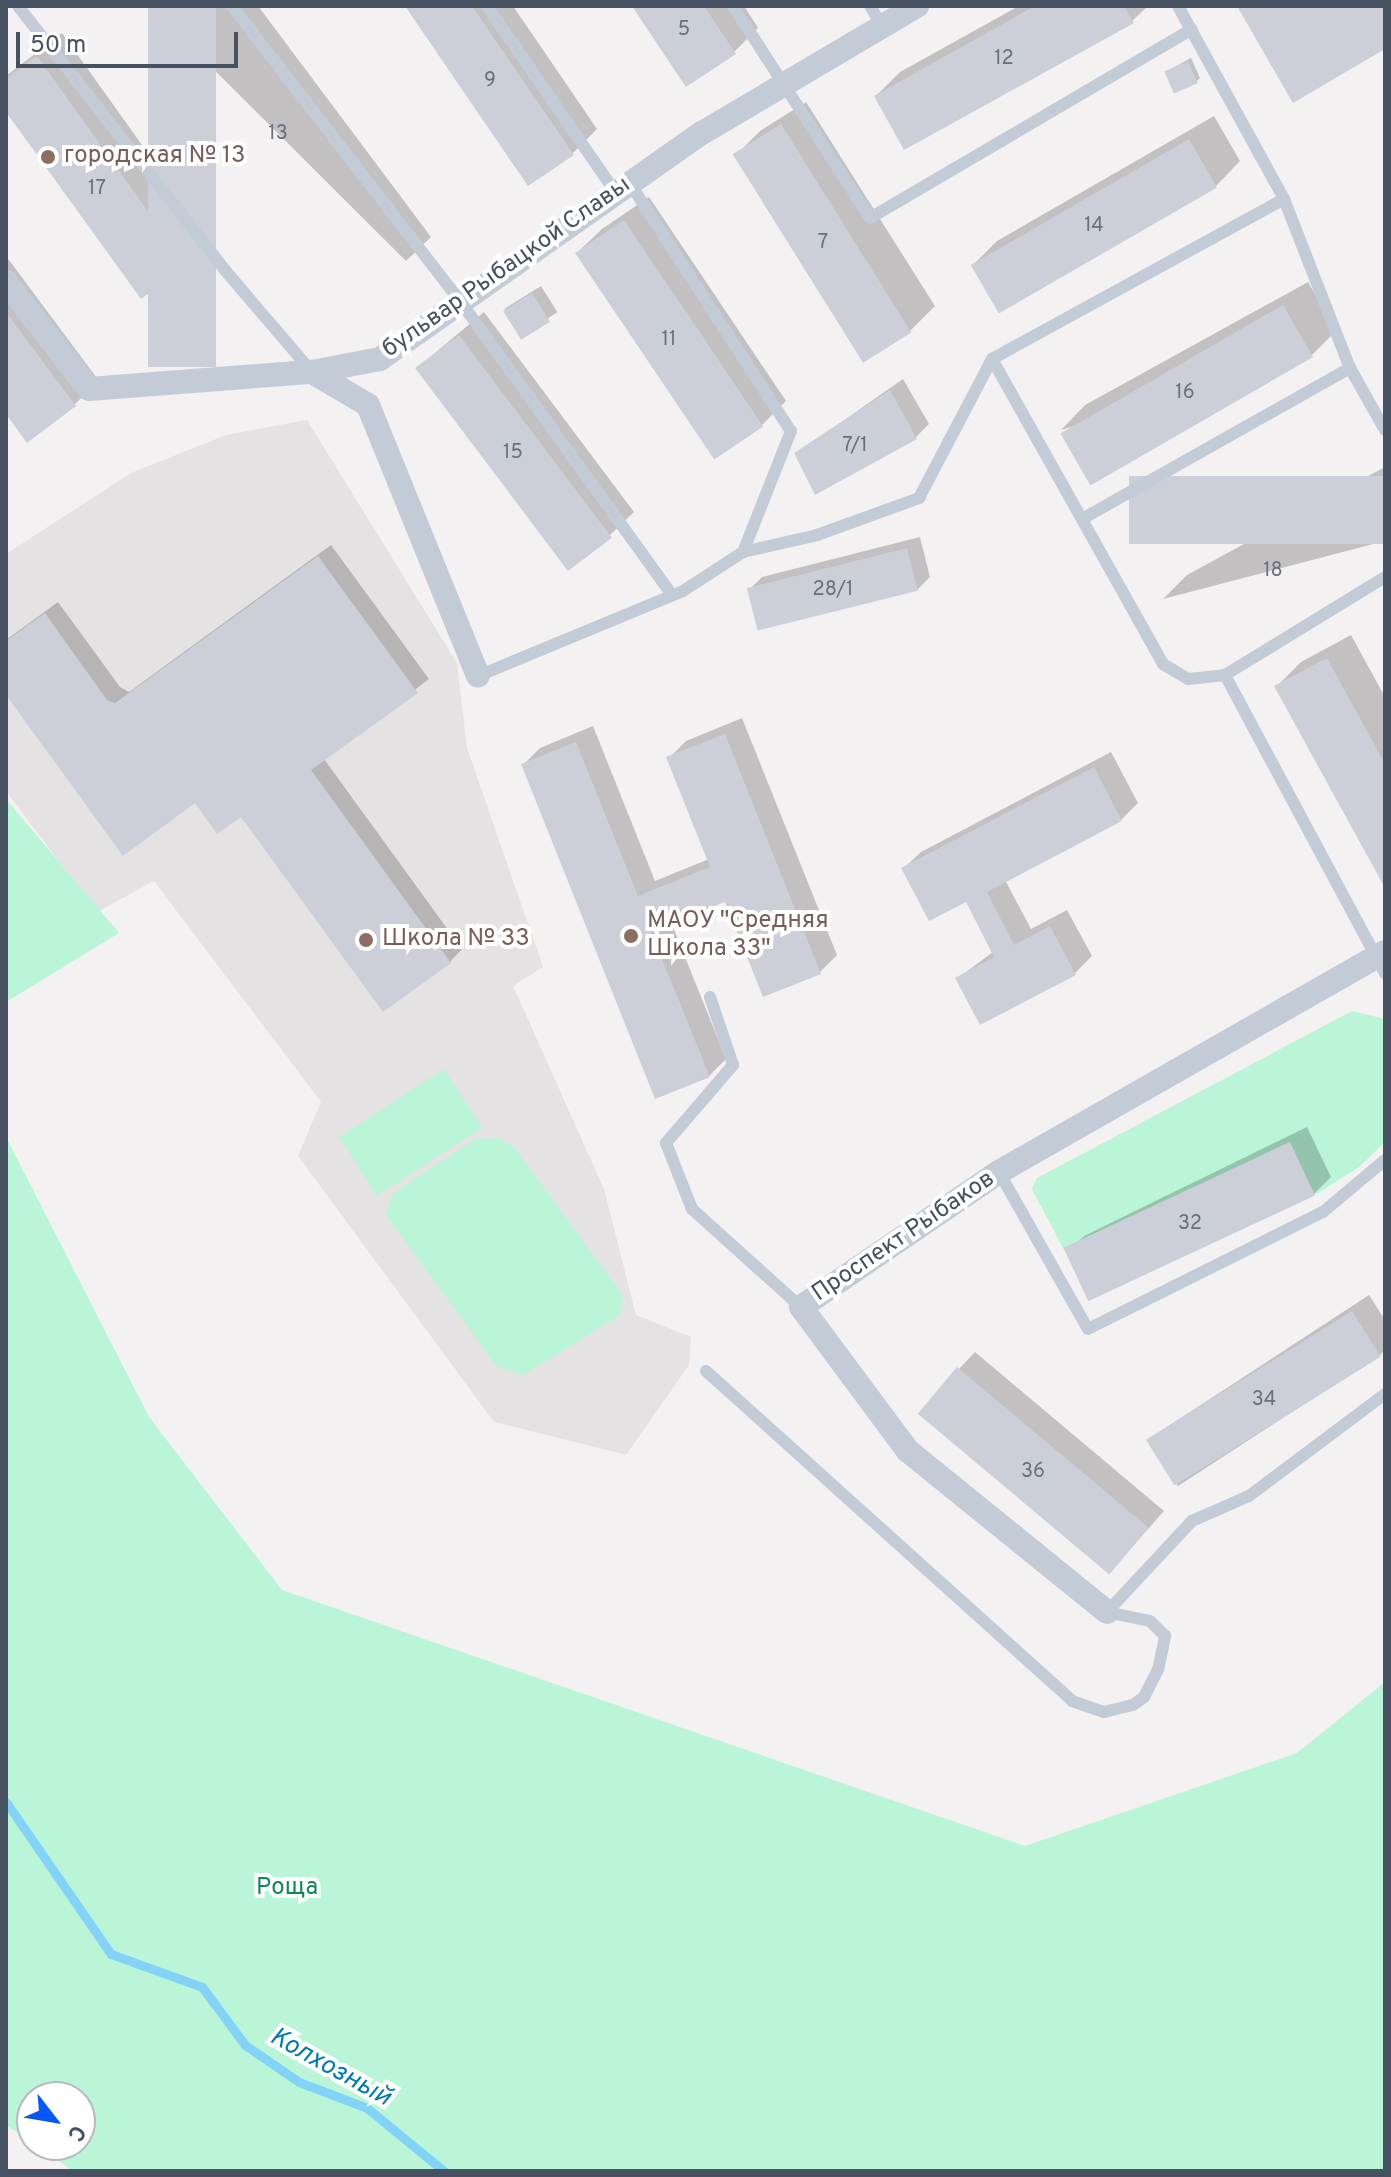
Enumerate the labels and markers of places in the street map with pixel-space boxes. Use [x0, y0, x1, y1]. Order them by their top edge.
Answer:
place label: городская № 13 [64, 143, 245, 171]
marker: городская № 13 [39, 148, 57, 166]
place label: МАОУ "Средняя Школа 33" [647, 908, 829, 964]
place label: Школа № 33 [382, 926, 530, 954]
marker: МАОУ "Средняя Школа 33" [622, 927, 640, 945]
marker: Школа № 33 [357, 931, 375, 949]

